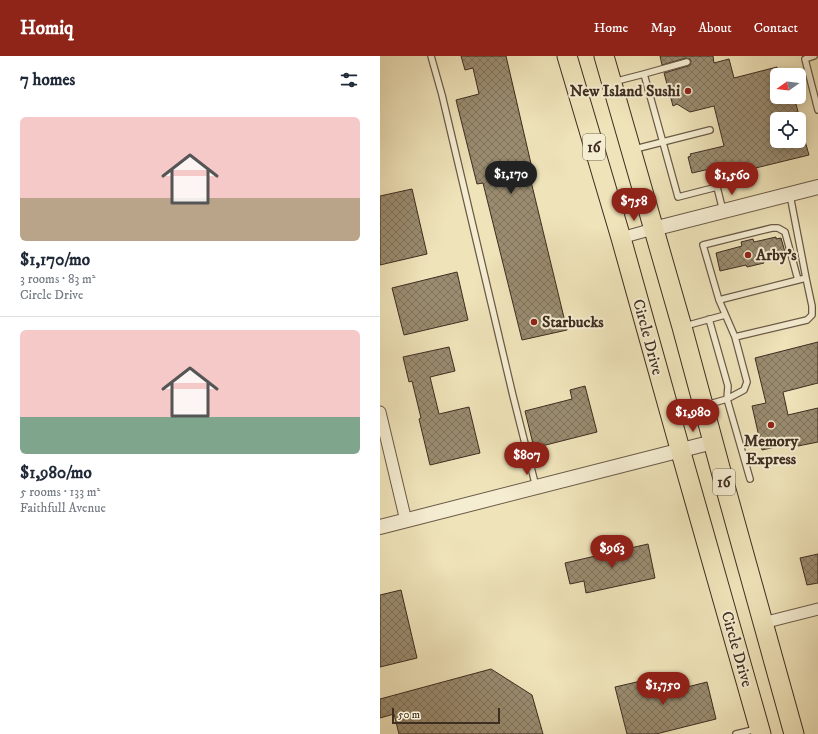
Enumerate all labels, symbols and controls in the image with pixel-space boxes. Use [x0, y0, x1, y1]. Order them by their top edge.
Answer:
text: Homiq [20, 17, 73, 40]
text: Home [594, 19, 628, 37]
text: Map [650, 19, 676, 37]
text: About [698, 19, 732, 37]
text: Contact [754, 19, 798, 37]
north arrow [770, 68, 806, 104]
map controls [770, 68, 806, 148]
text: 7 homes [20, 69, 75, 91]
icon: filters [338, 69, 360, 91]
place label: New Island Sushi [570, 81, 680, 101]
marker: New Island Sushi [683, 86, 693, 96]
button: locate [770, 112, 806, 148]
road number: 16 [583, 134, 605, 160]
icon: home [154, 143, 226, 215]
pin: $1,170 [478, 161, 544, 195]
pin: $1,560 [699, 162, 765, 196]
text: $1,170 [494, 166, 528, 182]
text: $1,560 [714, 167, 750, 183]
pin: $758 [610, 188, 658, 222]
text: $758 [621, 193, 647, 209]
place label: Arby's [755, 245, 797, 265]
text: $1,170/mo [20, 249, 90, 271]
marker: Arby's [743, 250, 753, 260]
text: 3 rooms · 83 m² [20, 271, 96, 287]
text: Circle Drive [20, 287, 83, 303]
street label: Circle Drive [628, 297, 668, 378]
place label: Starbucks [542, 312, 604, 332]
marker: Starbucks [529, 317, 539, 327]
icon: home [154, 356, 226, 428]
pin: $1,980 [660, 399, 726, 433]
text: $1,980 [675, 404, 711, 420]
marker: Memory Express [766, 420, 776, 430]
place label: Memory Express [744, 431, 799, 469]
pin: $807 [503, 442, 551, 476]
text: $807 [513, 447, 541, 463]
text: $1,980/mo [20, 462, 92, 484]
road number: 16 [713, 469, 735, 495]
text: 5 rooms · 133 m² [20, 484, 100, 500]
text: Faithfull Avenue [20, 500, 106, 516]
pin: $963 [588, 535, 636, 569]
text: $963 [599, 540, 625, 556]
street label: Circle Drive [717, 609, 757, 690]
pin: $1,750 [630, 672, 696, 706]
text: $1,750 [646, 677, 680, 693]
scale bar [392, 706, 500, 725]
text: 50 m [398, 708, 420, 722]

